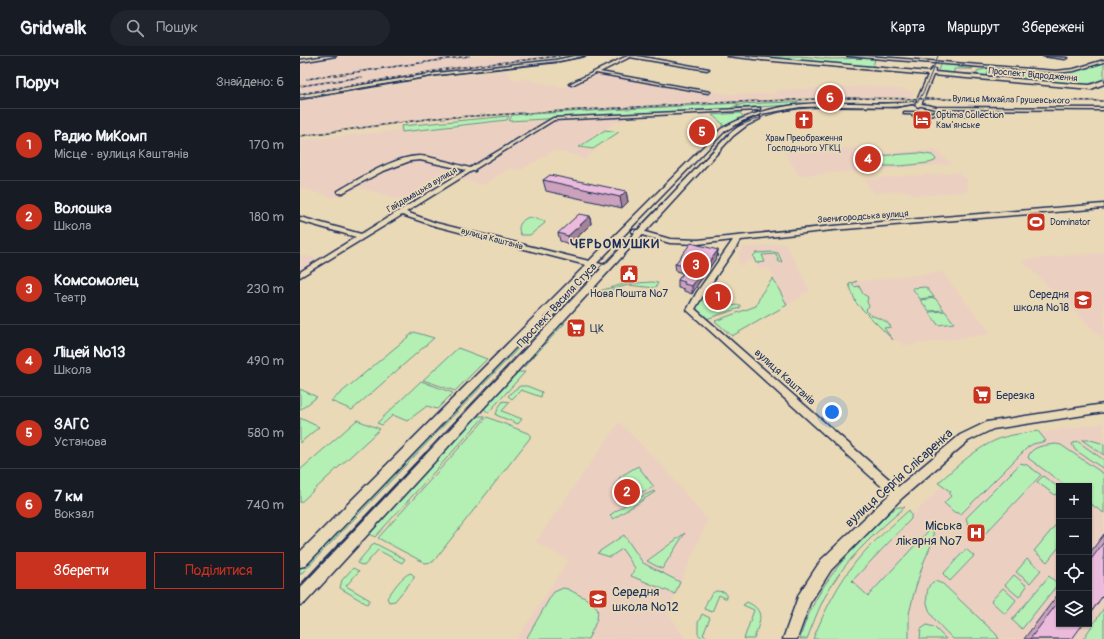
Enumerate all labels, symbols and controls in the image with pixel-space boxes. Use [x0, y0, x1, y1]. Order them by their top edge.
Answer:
search box [110, 10, 390, 46]
text: Gridwalk [20, 16, 86, 40]
icon: search [124, 17, 146, 39]
text: Пошук [156, 18, 198, 37]
text: Карта [890, 19, 925, 36]
text: Маршрут [947, 19, 1000, 36]
text: Збережені [1022, 19, 1084, 36]
street label: Проспект Відродження [988, 66, 1078, 84]
text: Поруч [16, 72, 59, 93]
text: Знайдено: 6 [216, 74, 284, 90]
pin: 6 [817, 83, 843, 113]
street label: Вулиця Михайла Грушевського [952, 93, 1070, 107]
church icon: Храм Преображення Господнього УГКЦ [793, 109, 815, 131]
hotel icon: Optima Collection Кам’янське [911, 109, 933, 131]
place label: Optima Collection Кам’янське [936, 110, 1004, 131]
pin: 5 [689, 117, 715, 147]
text: Радио МиКомп [54, 127, 147, 146]
place label: Храм Преображення Господнього УГКЦ [765, 133, 843, 154]
text: 1 [26, 137, 32, 153]
text: 170 m [249, 137, 284, 153]
pin: 4 [855, 144, 881, 174]
text: Місце · вулиця Каштанів [54, 146, 189, 162]
street label: Гайдамацька вулиця [385, 165, 459, 215]
text: Волошка [54, 199, 112, 218]
street label: Звенигородська вулиця [817, 208, 909, 226]
text: 2 [25, 209, 33, 225]
text: 180 m [249, 209, 284, 225]
sports icon: Dominator [1025, 211, 1047, 233]
place label: Dominator [1050, 217, 1091, 228]
text: Школа [54, 218, 91, 234]
street label: вулиця Каштанів [460, 225, 524, 253]
district label: ЧЕРЬОМУШКИ [570, 236, 660, 252]
pin: 3 [683, 250, 709, 280]
street label: Проспект Василя Стуса [514, 260, 600, 350]
public building icon: Нова Пошта №7 [618, 263, 640, 285]
text: Комсомолец [54, 271, 139, 290]
text: 3 [25, 281, 33, 297]
text: 230 m [247, 281, 284, 297]
pin: 1 [705, 282, 731, 312]
place label: Нова Пошта №7 [590, 287, 668, 300]
place label: Середня школа №18 [1013, 288, 1069, 314]
school or university icon: Середня школа №18 [1072, 289, 1094, 311]
text: Театр [54, 290, 86, 306]
supermarket icon: ЦК [565, 317, 587, 339]
place label: ЦК [590, 322, 604, 335]
text: Ліцей №13 [54, 343, 125, 362]
street label: вулиця Каштанів [752, 346, 818, 408]
text: 4 [25, 353, 33, 369]
text: 490 m [247, 353, 284, 369]
text: Школа [54, 362, 91, 378]
supermarket icon: Березка [971, 384, 993, 406]
place label: Березка [996, 389, 1035, 402]
your location [822, 402, 842, 422]
text: ЗАГС [54, 415, 89, 434]
text: 5 [25, 425, 33, 441]
text: 580 m [247, 425, 284, 441]
street label: вулиця Сергія Слісаренка [842, 425, 956, 531]
text: Установа [54, 434, 107, 450]
pin: 2 [614, 477, 640, 507]
map controls [1056, 483, 1092, 627]
button: + [1056, 483, 1092, 519]
text: 7 км [54, 487, 83, 506]
text: 6 [25, 497, 33, 513]
text: 740 m [246, 497, 284, 513]
text: Вокзал [54, 506, 94, 522]
place label: Міська лікарня №7 [896, 518, 962, 549]
button: − [1056, 519, 1092, 555]
hospital icon: Міська лікарня №7 [965, 522, 987, 544]
button: Зберегти [16, 552, 146, 589]
button: Поділитися [154, 552, 284, 589]
button: locate [1056, 555, 1092, 591]
place label: Середня школа №12 [612, 584, 679, 615]
school or university icon: Середня школа №12 [587, 588, 609, 610]
button: layers [1056, 591, 1092, 627]

